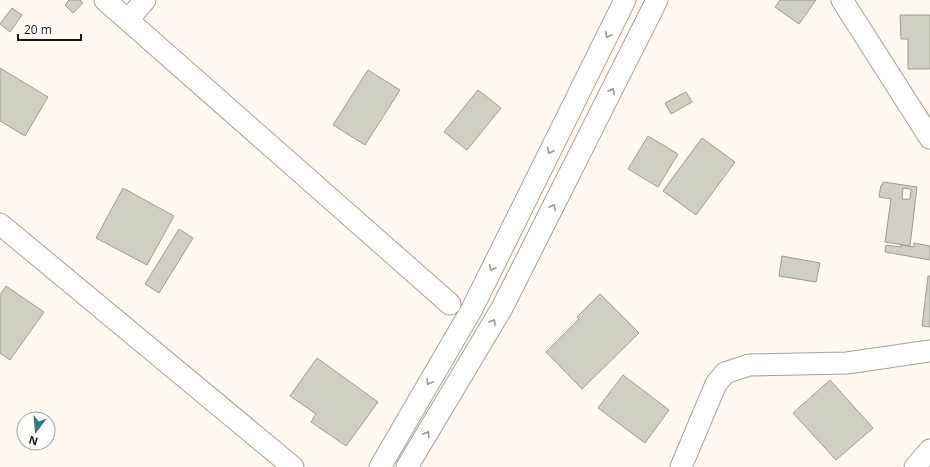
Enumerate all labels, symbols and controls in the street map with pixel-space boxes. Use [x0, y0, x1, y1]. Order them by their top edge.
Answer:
scale bar [18, 16, 81, 42]
text: 20 m [24, 21, 52, 38]
one-way arrow [605, 31, 613, 38]
one-way arrow [607, 87, 615, 95]
one-way arrow [547, 147, 555, 155]
one-way arrow [548, 203, 556, 211]
one-way arrow [489, 264, 497, 271]
one-way arrow [489, 319, 496, 326]
one-way arrow [427, 378, 434, 385]
north arrow [16, 411, 56, 451]
one-way arrow [422, 431, 429, 438]
text: N [27, 433, 39, 450]

